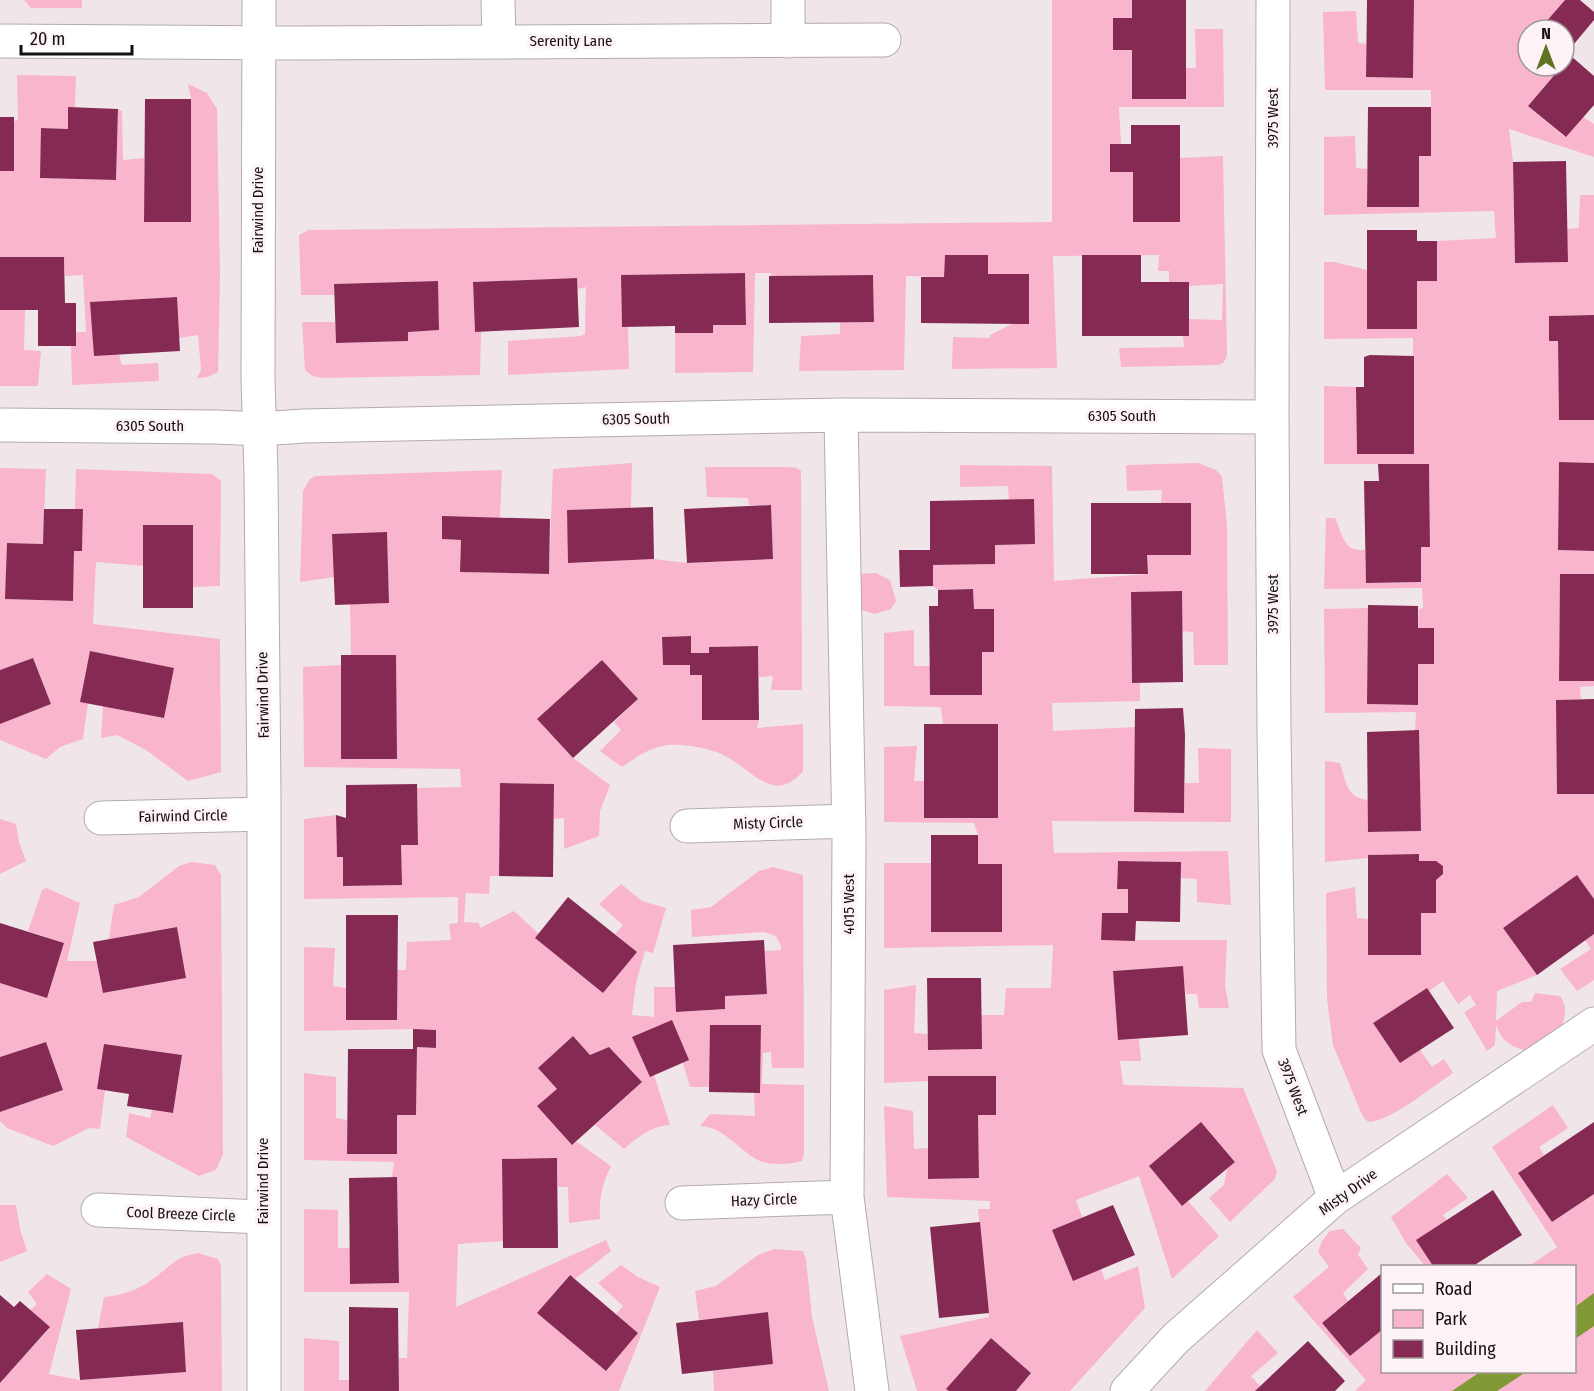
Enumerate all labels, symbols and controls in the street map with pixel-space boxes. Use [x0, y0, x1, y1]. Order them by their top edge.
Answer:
scale bar [21, 18, 132, 56]
north arrow [1516, 18, 1576, 78]
text: N [1541, 24, 1551, 43]
text: 20 m [30, 28, 65, 50]
street label: Serenity Lane [529, 32, 613, 50]
street label: 3975 West [1264, 88, 1282, 148]
street label: Fairwind Drive [249, 167, 267, 253]
street label: 6305 South [1088, 407, 1156, 425]
street label: 6305 South [602, 409, 670, 429]
street label: 6305 South [116, 417, 184, 435]
street label: 3975 West [1264, 574, 1282, 634]
street label: Fairwind Drive [253, 651, 273, 739]
street label: Fairwind Circle [138, 806, 228, 826]
street label: Misty Circle [733, 813, 803, 833]
street label: 4015 West [840, 874, 858, 934]
street label: 3975 West [1274, 1056, 1312, 1118]
street label: Fairwind Drive [254, 1138, 272, 1224]
street label: Misty Drive [1315, 1165, 1381, 1219]
street label: Hazy Circle [730, 1190, 798, 1210]
street label: Cool Breeze Circle [126, 1203, 236, 1225]
legend [1381, 1265, 1576, 1373]
text: Road [1435, 1278, 1472, 1300]
text: Park [1435, 1308, 1468, 1330]
text: Building [1435, 1338, 1496, 1360]

